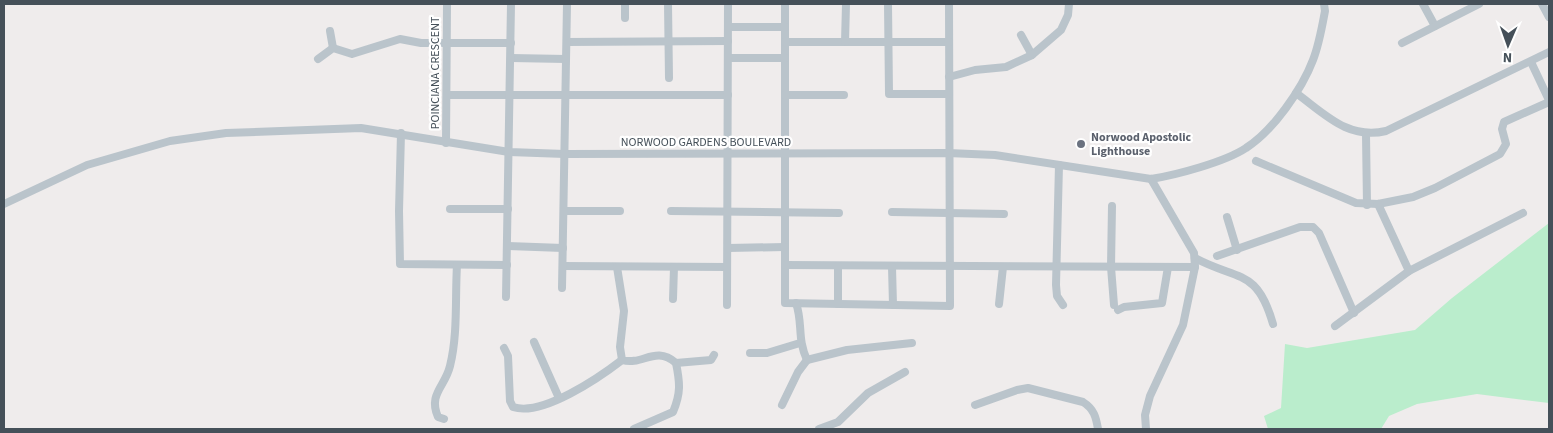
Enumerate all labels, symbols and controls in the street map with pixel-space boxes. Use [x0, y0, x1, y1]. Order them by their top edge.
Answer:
street label: POINCIANA CRESCENT [427, 16, 444, 129]
north arrow [1483, 20, 1533, 70]
text: N [1503, 47, 1513, 67]
place label: Norwood Apostolic Lighthouse [1091, 129, 1191, 160]
street label: NORWOOD GARDENS BOULEVARD [621, 134, 791, 151]
marker: Norwood Apostolic Lighthouse [1075, 138, 1087, 150]

